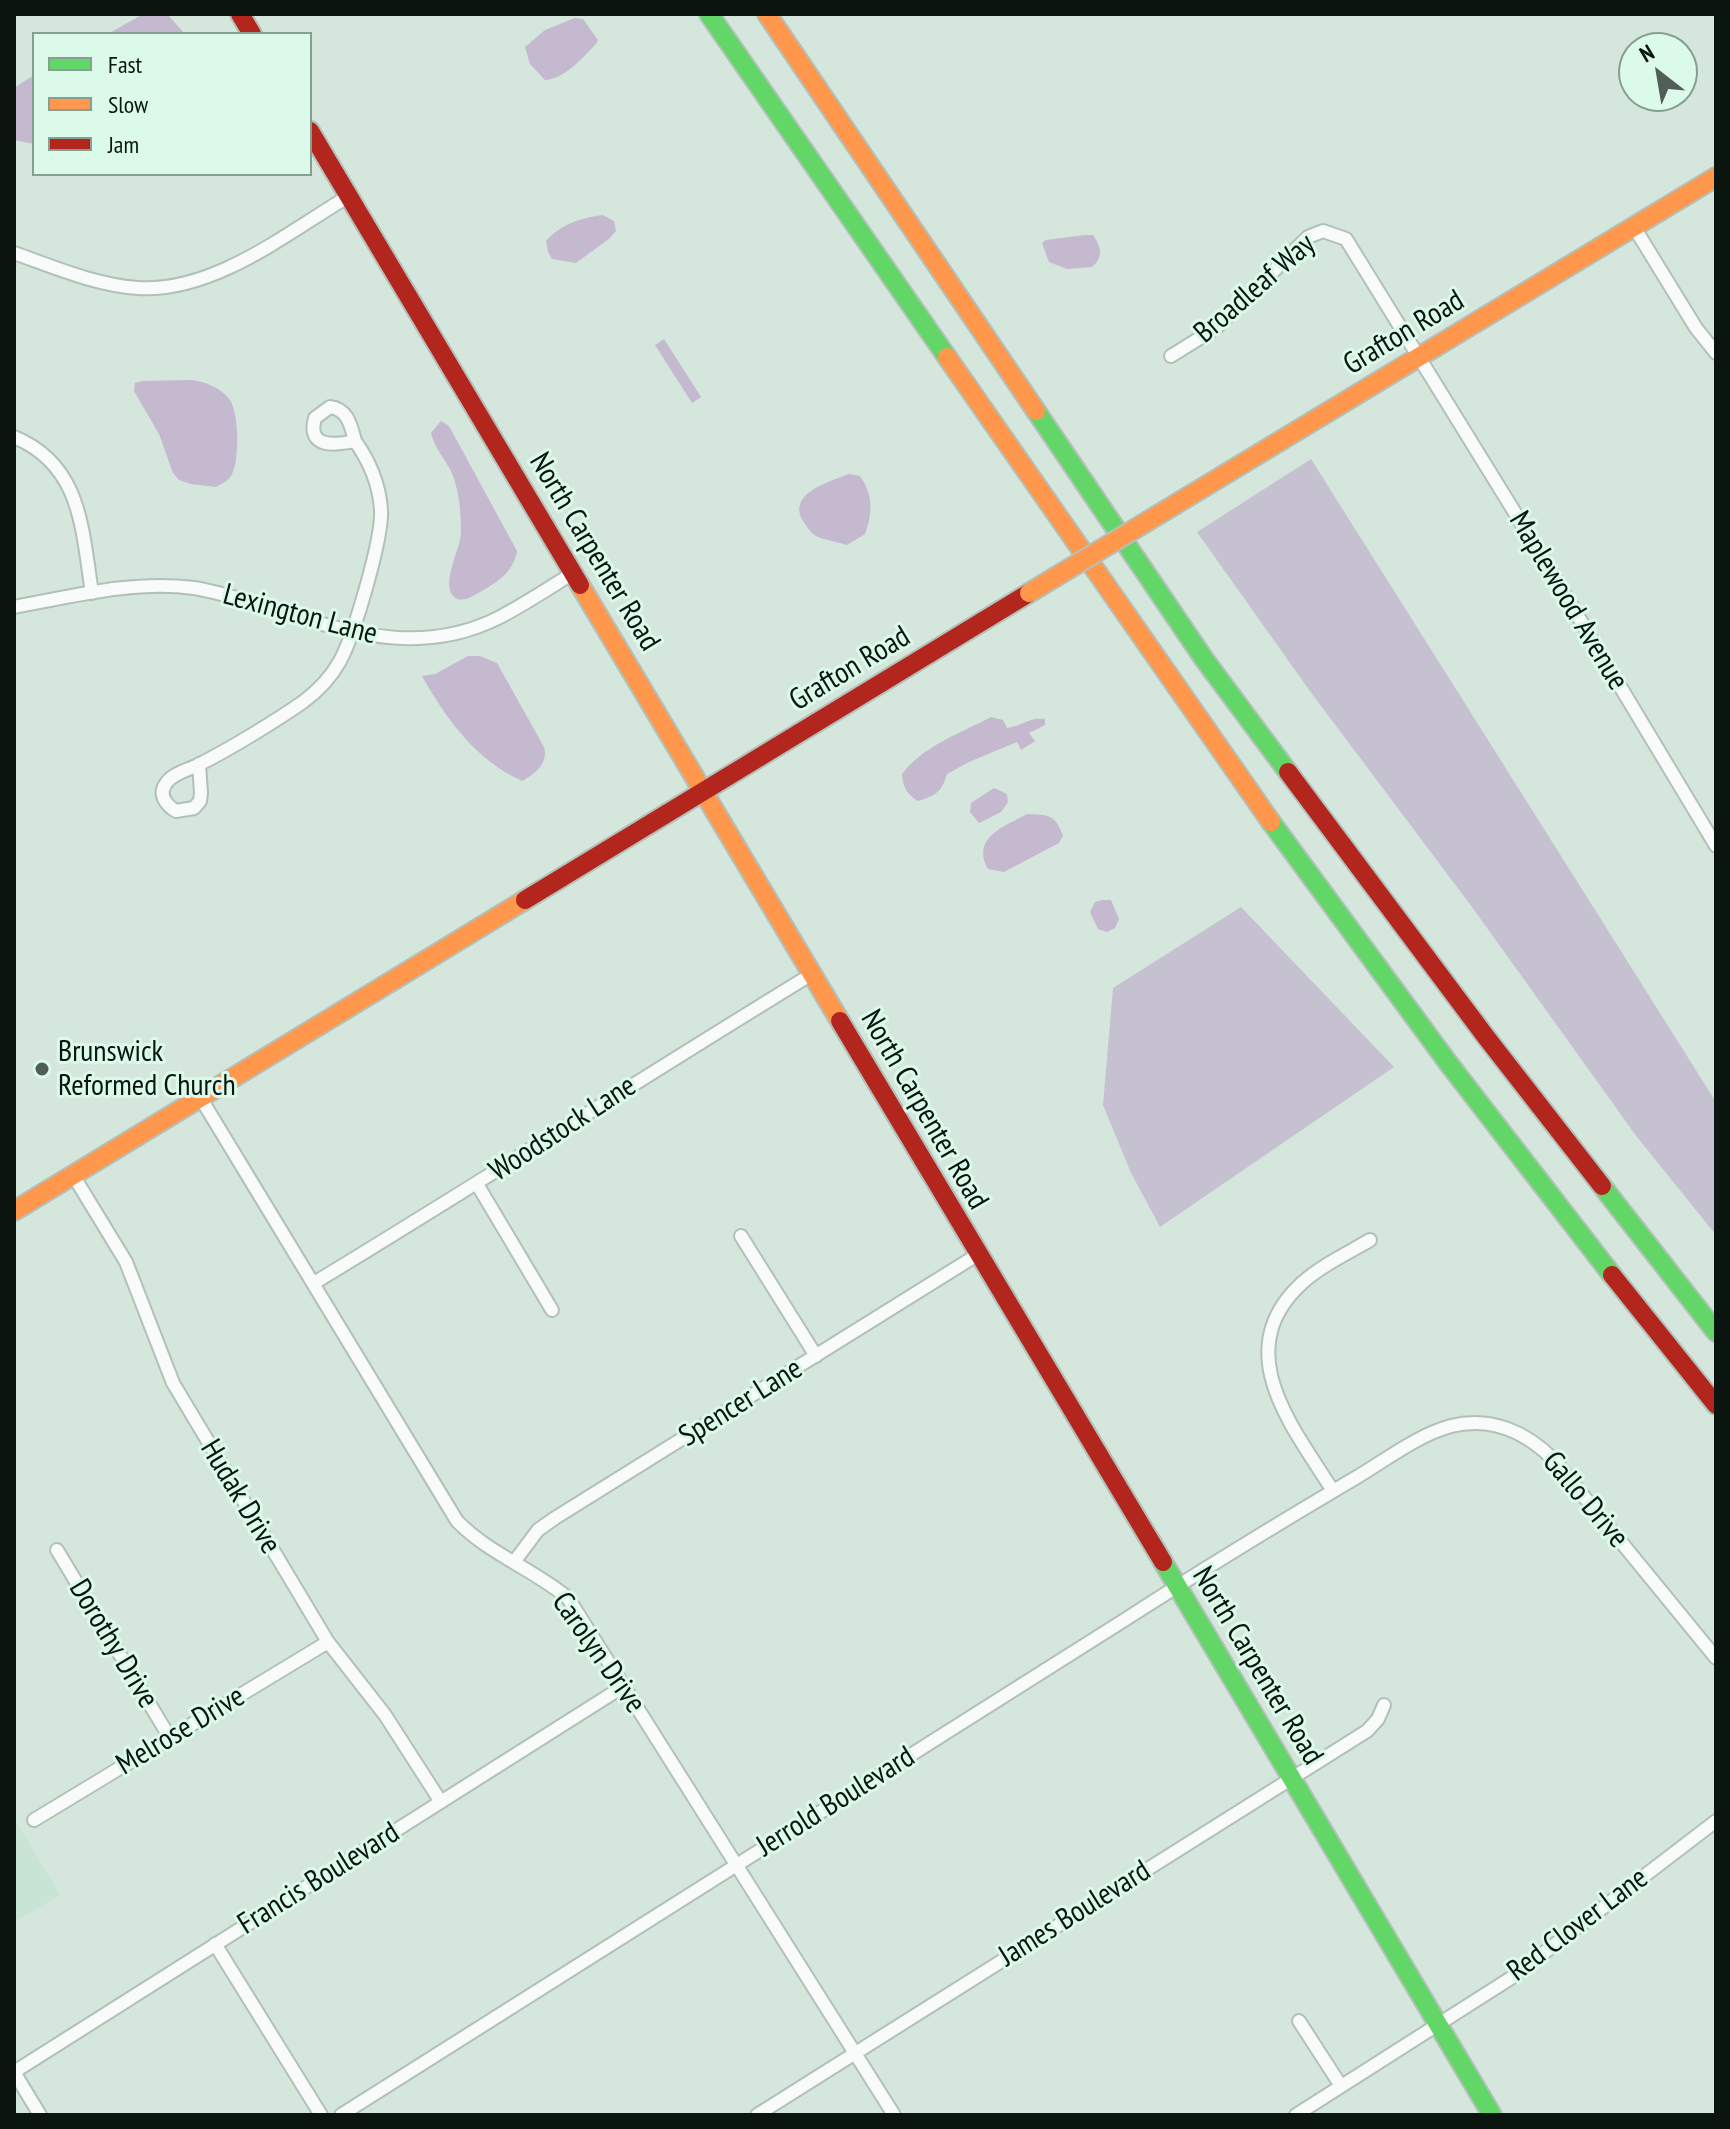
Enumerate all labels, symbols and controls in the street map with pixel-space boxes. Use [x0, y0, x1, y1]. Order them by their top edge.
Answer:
legend [32, 32, 312, 176]
north arrow [1618, 32, 1698, 112]
text: N [1634, 38, 1659, 68]
text: Fast [108, 49, 142, 80]
text: Slow [108, 89, 148, 120]
text: Jam [108, 129, 139, 160]
street label: Broadleaf Way [1187, 227, 1323, 351]
street label: Grafton Road [1337, 283, 1471, 383]
street label: North Carpenter Road [521, 447, 667, 657]
street label: Maplewood Avenue [1501, 505, 1635, 697]
street label: Lexington Lane [219, 577, 381, 653]
street label: Grafton Road [783, 619, 917, 719]
street label: North Carpenter Road [852, 1004, 996, 1216]
place label: Brunswick Reformed Church [58, 1034, 236, 1104]
marker: Brunswick Reformed Church [33, 1060, 51, 1078]
street label: Woodstock Lane [483, 1068, 643, 1190]
street label: Spencer Lane [673, 1351, 809, 1455]
street label: Hudak Drive [192, 1433, 288, 1561]
street label: Gallo Drive [1534, 1445, 1636, 1555]
street label: North Carpenter Road [1184, 1561, 1330, 1771]
street label: Dorothy Drive [61, 1573, 165, 1715]
street label: Carolyn Drive [543, 1586, 653, 1720]
street label: Melrose Drive [110, 1679, 252, 1783]
street label: Jerrold Boulevard [750, 1739, 922, 1865]
street label: Francis Boulevard [232, 1815, 406, 1943]
street label: James Boulevard [993, 1853, 1157, 1975]
street label: Red Clover Lane [1501, 1861, 1655, 1989]

